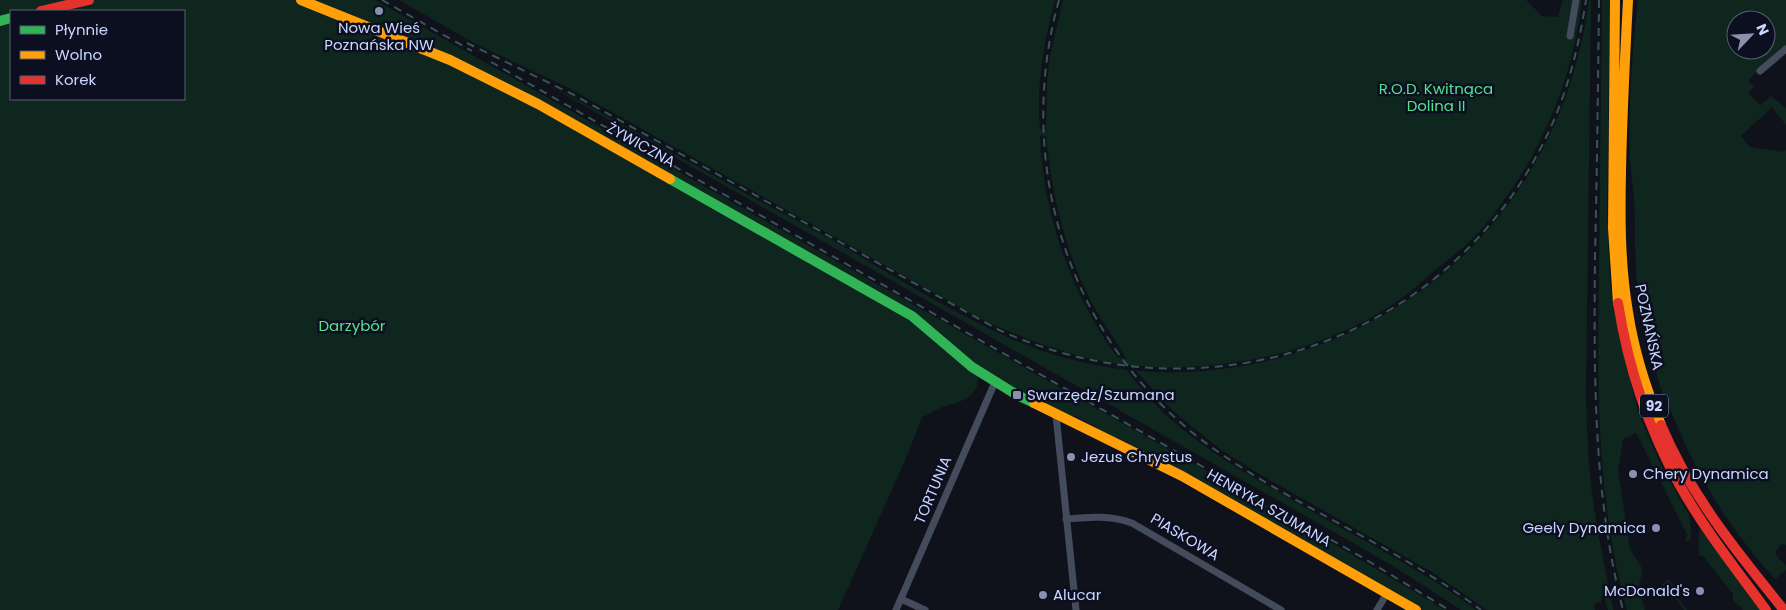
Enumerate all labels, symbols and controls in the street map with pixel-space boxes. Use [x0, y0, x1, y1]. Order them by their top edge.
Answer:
marker: Nowa Wieś Poznańska NW [373, 5, 385, 17]
legend [10, 10, 185, 100]
north arrow [1726, 10, 1776, 60]
place label: Nowa Wieś Poznańska NW [324, 17, 434, 55]
text: Płynnie [55, 19, 108, 40]
text: N [1751, 21, 1774, 39]
text: Wolno [55, 44, 102, 65]
text: Korek [55, 69, 96, 90]
park label: R.O.D. Kwitnąca Dolina II [1379, 78, 1493, 116]
street label: ŻYWICZNA [603, 117, 679, 172]
street label: POZNAŃSKA [1630, 282, 1669, 372]
park label: Darzybór [319, 315, 386, 336]
place label: Swarzędz/Szumana [1027, 384, 1175, 405]
marker: Swarzędz/Szumana [1011, 389, 1023, 401]
road number: 92 [1640, 394, 1668, 418]
place label: Jezus Chrystus [1081, 446, 1193, 467]
marker: Jezus Chrystus [1065, 451, 1077, 463]
street label: TORTUNIA [909, 453, 956, 527]
street label: HENRYKA SZUMANA [1203, 463, 1335, 552]
place label: Chery Dynamica [1643, 463, 1769, 484]
marker: Chery Dynamica [1627, 468, 1639, 480]
street label: PIASKOWA [1147, 508, 1224, 565]
place label: Geely Dynamica [1522, 517, 1646, 538]
marker: Geely Dynamica [1650, 522, 1662, 534]
place label: McDonald's [1604, 580, 1690, 601]
place label: Alucar [1053, 584, 1102, 605]
marker: McDonald's [1694, 585, 1706, 597]
marker: Alucar [1037, 589, 1049, 601]

